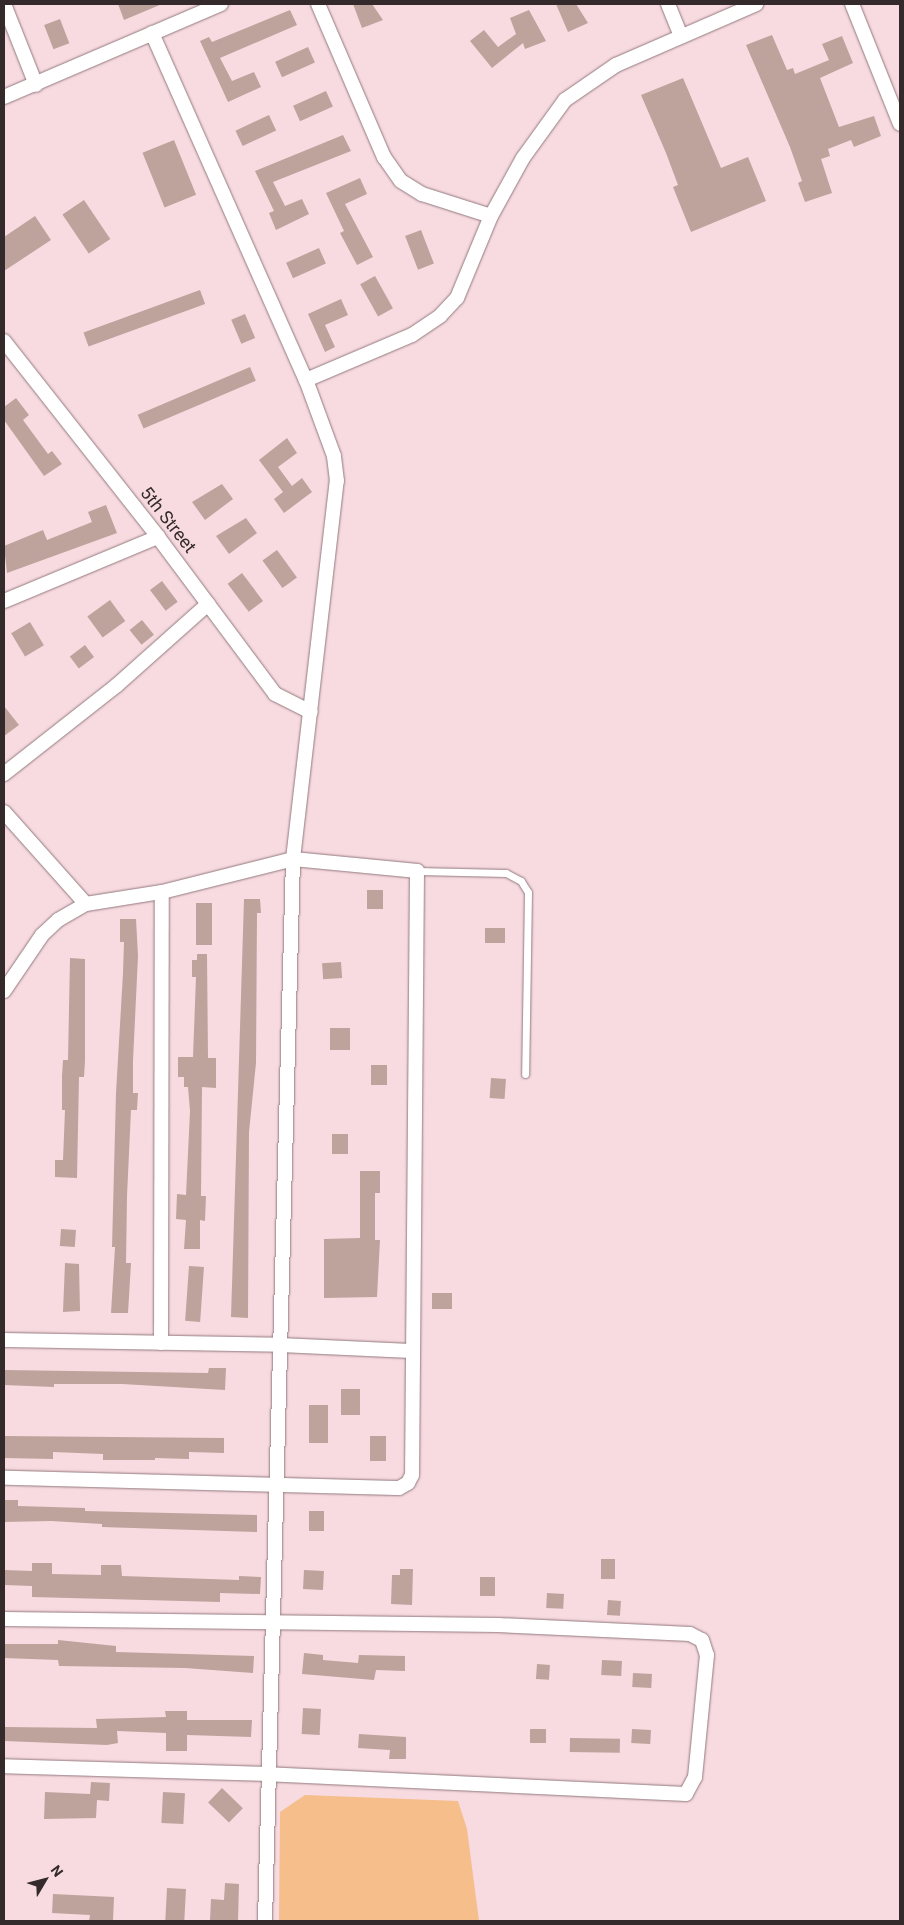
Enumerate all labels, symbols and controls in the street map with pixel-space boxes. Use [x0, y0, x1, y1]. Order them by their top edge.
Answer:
street label: 5th Street [136, 483, 200, 557]
north arrow [20, 1855, 70, 1905]
text: N [48, 1862, 66, 1880]

